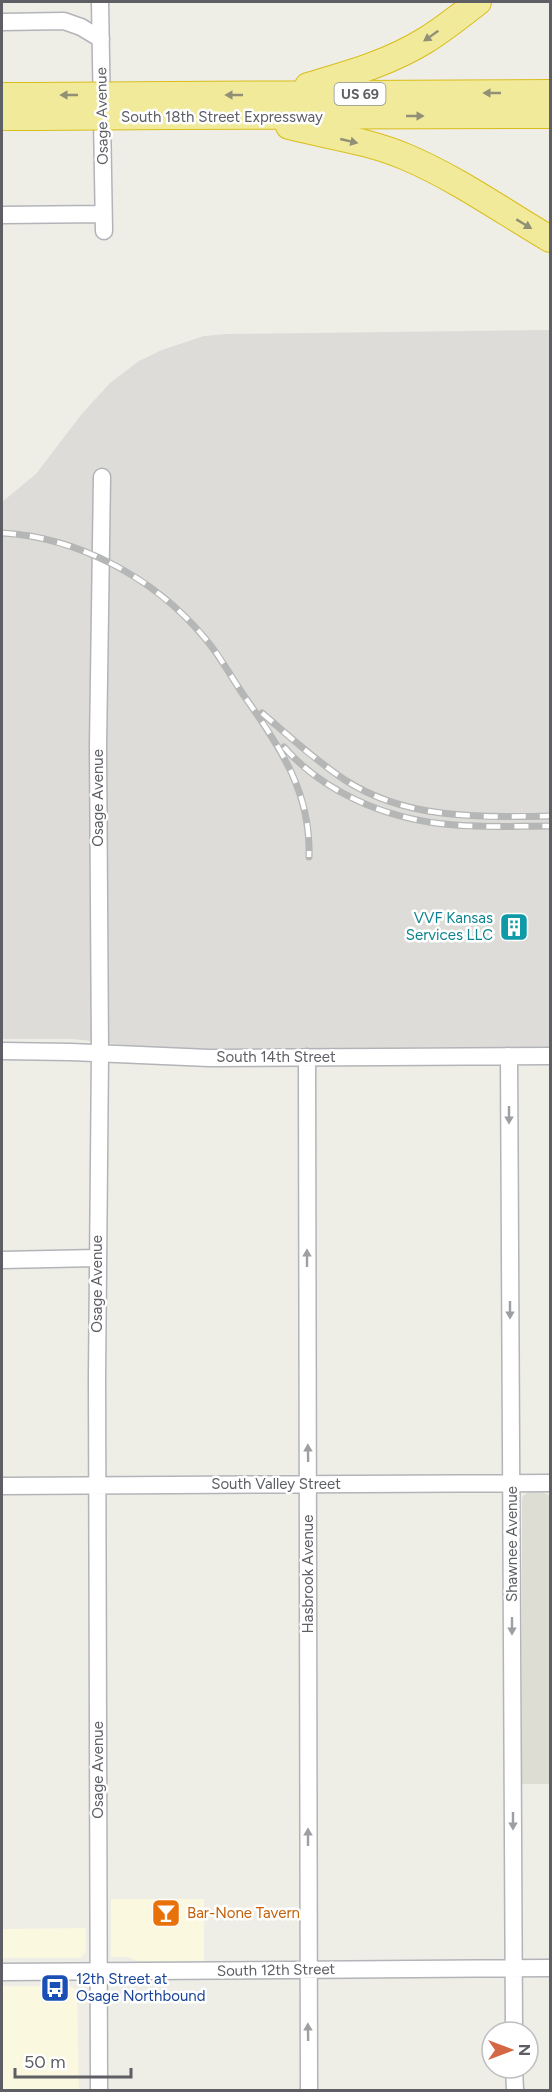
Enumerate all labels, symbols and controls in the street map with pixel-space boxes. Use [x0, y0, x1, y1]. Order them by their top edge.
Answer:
one-way arrow [423, 30, 439, 41]
street label: Osage Avenue [92, 67, 112, 165]
road number: US 69 [334, 83, 386, 105]
one-way arrow [483, 88, 502, 98]
one-way arrow [59, 90, 78, 100]
one-way arrow [225, 90, 244, 100]
street label: South 18th Street Expressway [121, 108, 323, 126]
one-way arrow [405, 111, 424, 121]
one-way arrow [340, 136, 358, 146]
one-way arrow [516, 218, 532, 229]
street label: Osage Avenue [89, 749, 107, 847]
place label: VVF Kansas Services LLC [406, 909, 493, 944]
building icon: VVF Kansas Services LLC [498, 911, 530, 943]
street label: South 14th Street [216, 1048, 336, 1066]
one-way arrow [504, 1105, 514, 1124]
street label: Osage Avenue [88, 1235, 106, 1333]
one-way arrow [302, 1249, 312, 1268]
one-way arrow [506, 1300, 515, 1319]
one-way arrow [304, 1444, 313, 1463]
street label: South Valley Street [211, 1475, 341, 1493]
street label: Shawnee Avenue [503, 1486, 521, 1602]
street label: Hasbrook Avenue [299, 1515, 317, 1633]
one-way arrow [507, 1616, 517, 1635]
street label: Osage Avenue [89, 1721, 107, 1819]
one-way arrow [508, 1811, 518, 1830]
one-way arrow [303, 1828, 313, 1847]
bar icon: Bar-None Tavern [150, 1897, 182, 1929]
place label: Bar-None Tavern [187, 1904, 300, 1922]
street label: South 12th Street [217, 1960, 336, 1980]
place label: 12th Street at Osage Northbound [76, 1970, 205, 2005]
bus stop icon: 12th Street at Osage Northbound [39, 1972, 71, 2004]
north arrow [480, 2020, 540, 2080]
one-way arrow [303, 2023, 313, 2042]
scale bar [15, 2041, 130, 2079]
text: N [515, 2044, 534, 2056]
text: 50 m [24, 2051, 66, 2073]

